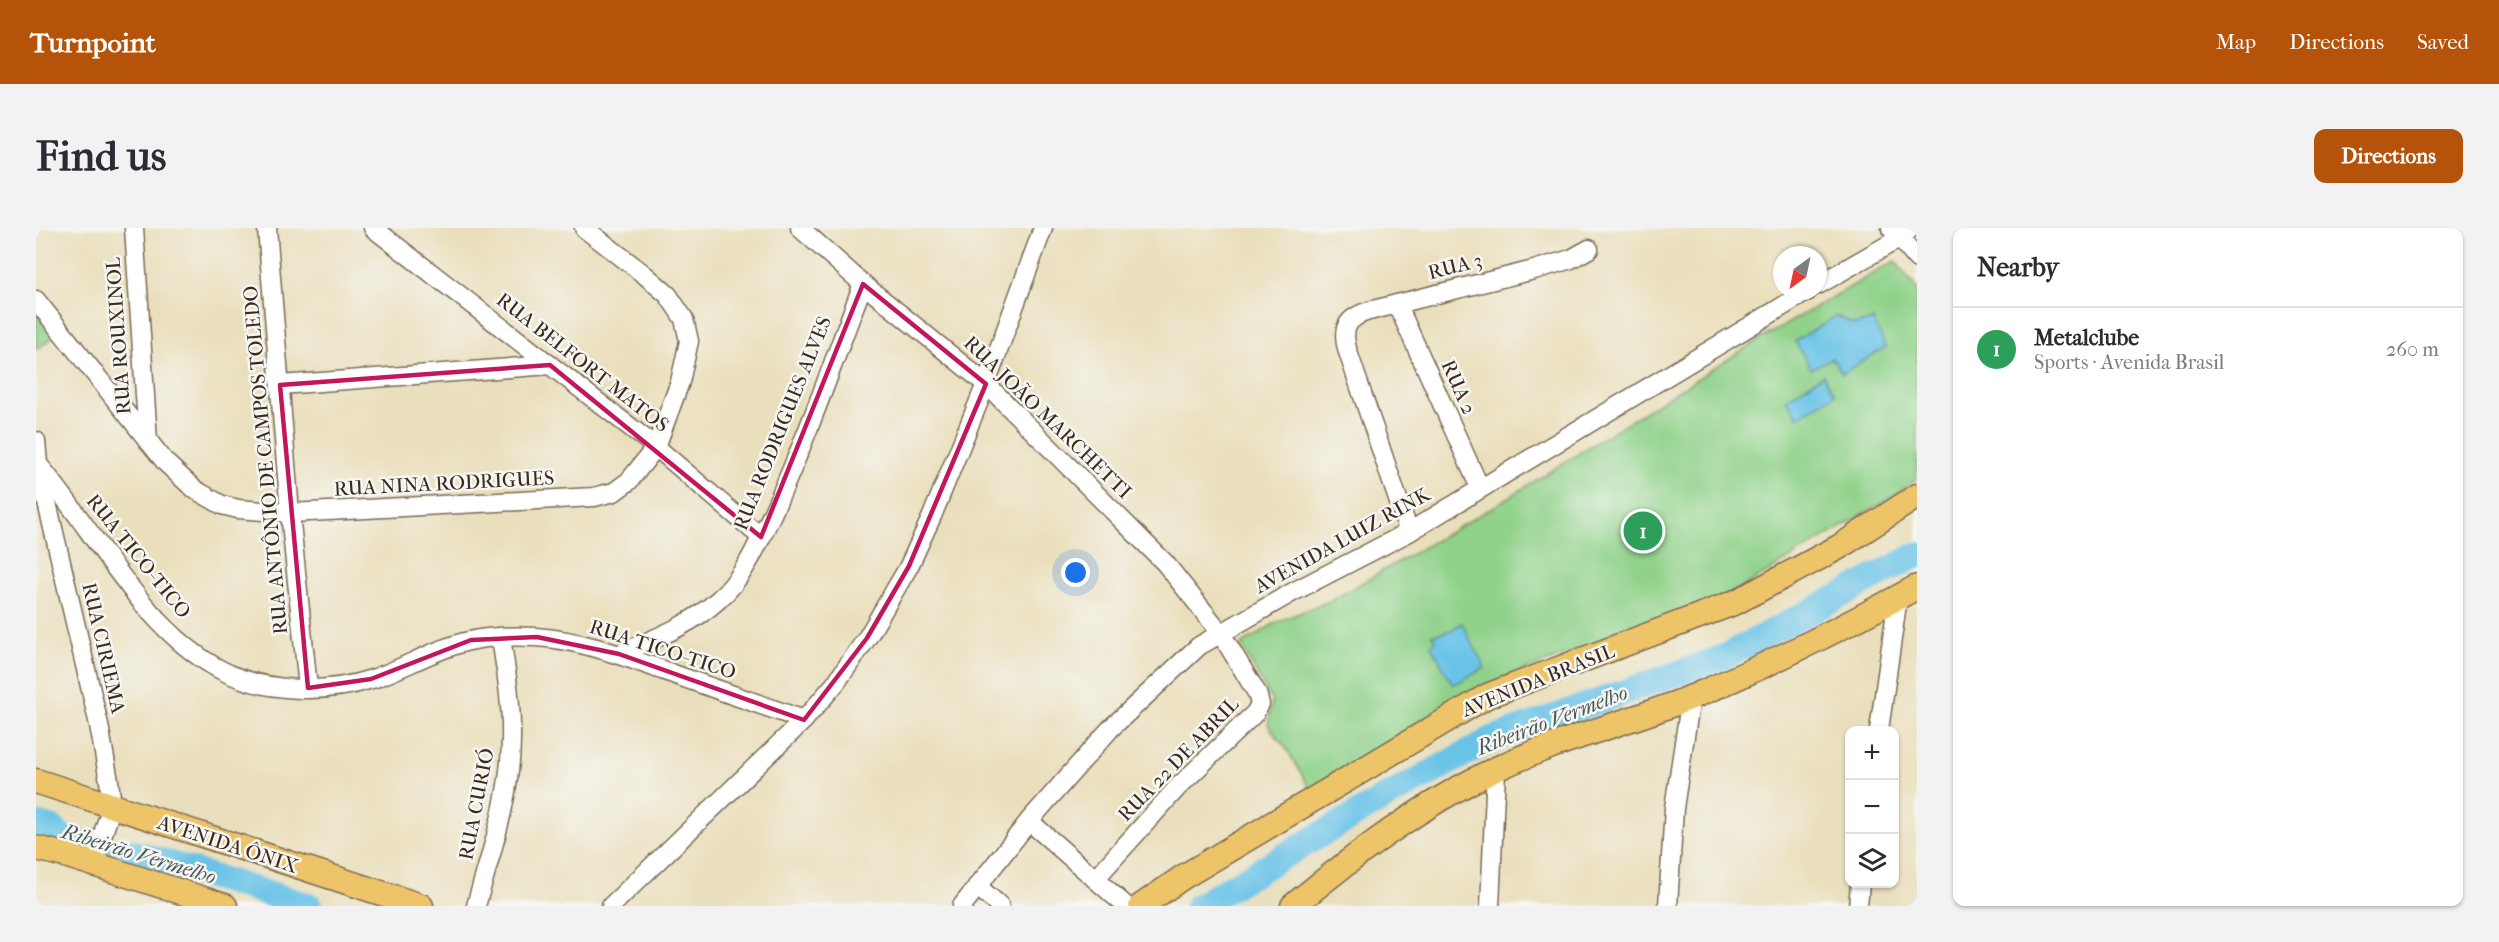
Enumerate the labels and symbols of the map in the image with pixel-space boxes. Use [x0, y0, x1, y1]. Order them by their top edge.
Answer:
north arrow [1773, 246, 1827, 300]
street label: RUA 3 [1426, 249, 1484, 284]
street label: RUA ROUXINOL [102, 257, 135, 415]
street label: RUA ANTÔNIO DE CAMPOS TOLEDO [237, 285, 292, 635]
street label: RUA BELFORT MATOS [492, 288, 673, 437]
street label: RUA RODRIGUES ALVES [729, 313, 836, 534]
street label: RUA JOÃO MARCHETTI [959, 331, 1137, 504]
street label: RUA 2 [1436, 357, 1481, 418]
street label: RUA NINA RODRIGUES [333, 466, 555, 501]
street label: AVENIDA LUIZ RINK [1250, 482, 1435, 599]
street label: RUA TICO-TICO [82, 490, 196, 623]
pin: 1 [1624, 508, 1662, 554]
your location [1061, 558, 1090, 587]
street label: RUA CIRIEMA [77, 580, 130, 717]
street label: RUA TICO-TICO [587, 615, 739, 684]
street label: AVENIDA BRASIL [1458, 639, 1618, 722]
water label: Ribeirão Vermelho [1471, 680, 1631, 761]
street label: RUA 22 DE ABRIL [1113, 693, 1243, 826]
street label: RUA CURIÓ [452, 746, 499, 862]
street label: AVENIDA ÔNIX [154, 809, 302, 878]
water label: Ribeirão Vermelho [57, 819, 219, 889]

